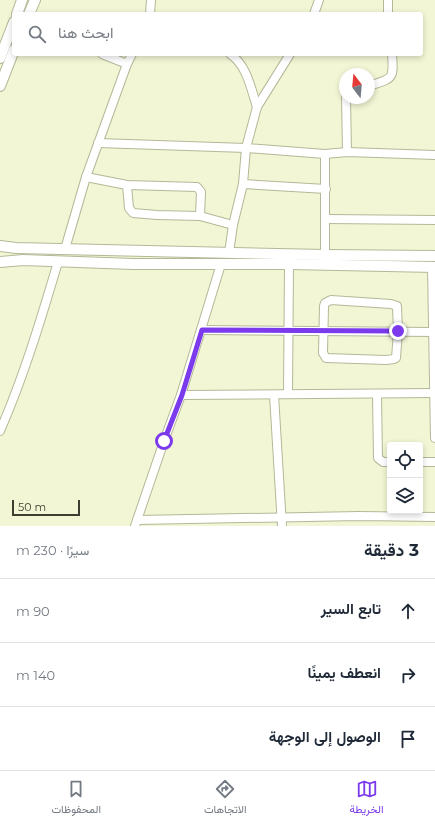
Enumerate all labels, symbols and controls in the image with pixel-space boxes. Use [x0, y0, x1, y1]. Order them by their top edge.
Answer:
search box [12, 12, 423, 56]
icon: search [26, 23, 48, 45]
text: ابحث هنا [58, 23, 113, 42]
north arrow [339, 68, 375, 104]
route end [389, 322, 407, 340]
route start [155, 432, 173, 450]
map controls [387, 442, 423, 514]
button: locate [387, 442, 423, 478]
button: layers [387, 478, 423, 514]
scale bar [12, 498, 80, 517]
text: 50 m [18, 500, 46, 514]
text: 3 دقيقة [364, 540, 419, 560]
text: سيرًا · 230 m [16, 542, 89, 558]
text: تابع السير [321, 599, 381, 618]
icon: ahead [397, 600, 419, 622]
text: 90 m [16, 603, 50, 619]
text: انعطف يمينًا [308, 663, 381, 682]
icon: right [397, 664, 419, 686]
text: 140 m [16, 667, 55, 683]
text: الوصول إلى الوجهة [269, 727, 381, 746]
icon: arrive [397, 728, 419, 750]
tab: المحفوظات [51, 778, 101, 819]
tab: الاتجاهات [204, 778, 247, 819]
tab: الخريطة [350, 778, 384, 819]

